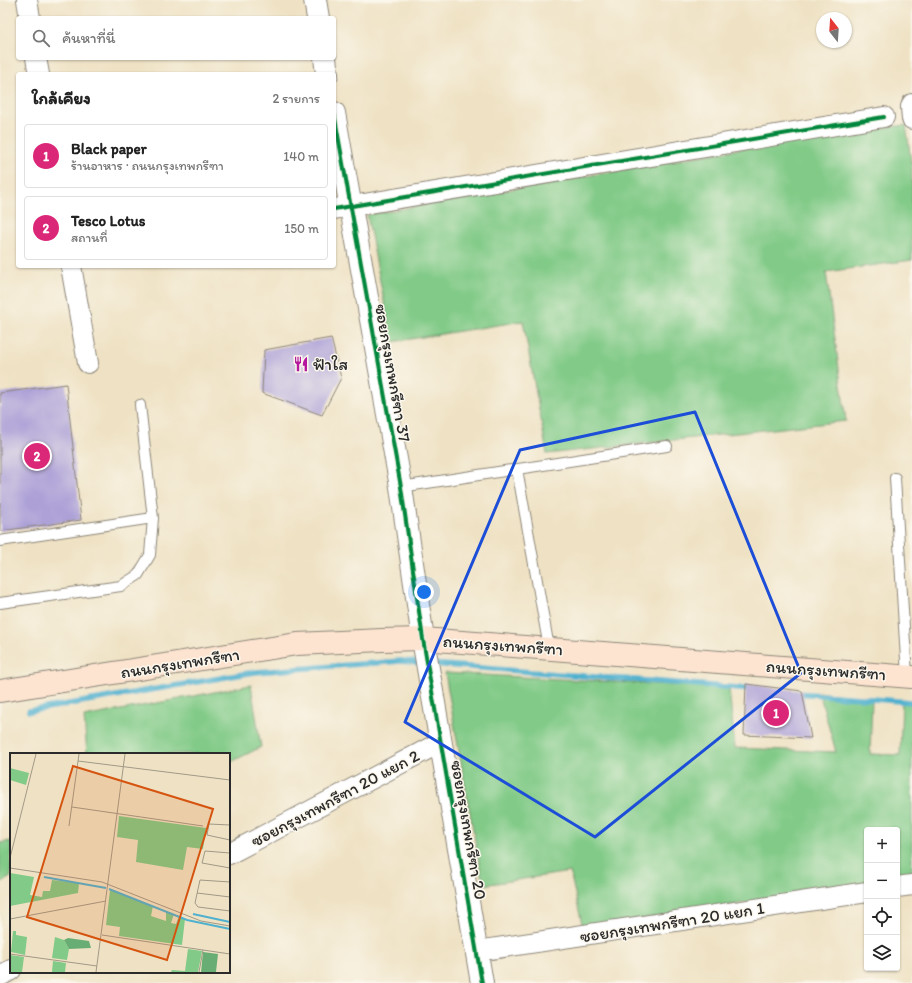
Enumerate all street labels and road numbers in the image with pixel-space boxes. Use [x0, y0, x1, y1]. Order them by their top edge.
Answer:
street label: ซอยกรุงเทพกรีฑา 37 [370, 302, 415, 444]
street label: ถนนกรุงเทพกรีฑา [442, 631, 564, 660]
street label: ถนนกรุงเทพกรีฑา [119, 644, 241, 683]
street label: ถนนกรุงเทพกรีฑา [765, 656, 887, 685]
street label: ซอยกรุงเทพกรีฑา 20 แยก 2 [248, 745, 423, 852]
street label: ซอยกรุงเทพกรีฑา 20 [446, 759, 491, 902]
street label: ซอยกรุงเทพกรีฑา 20 แยก 1 [578, 898, 766, 947]

